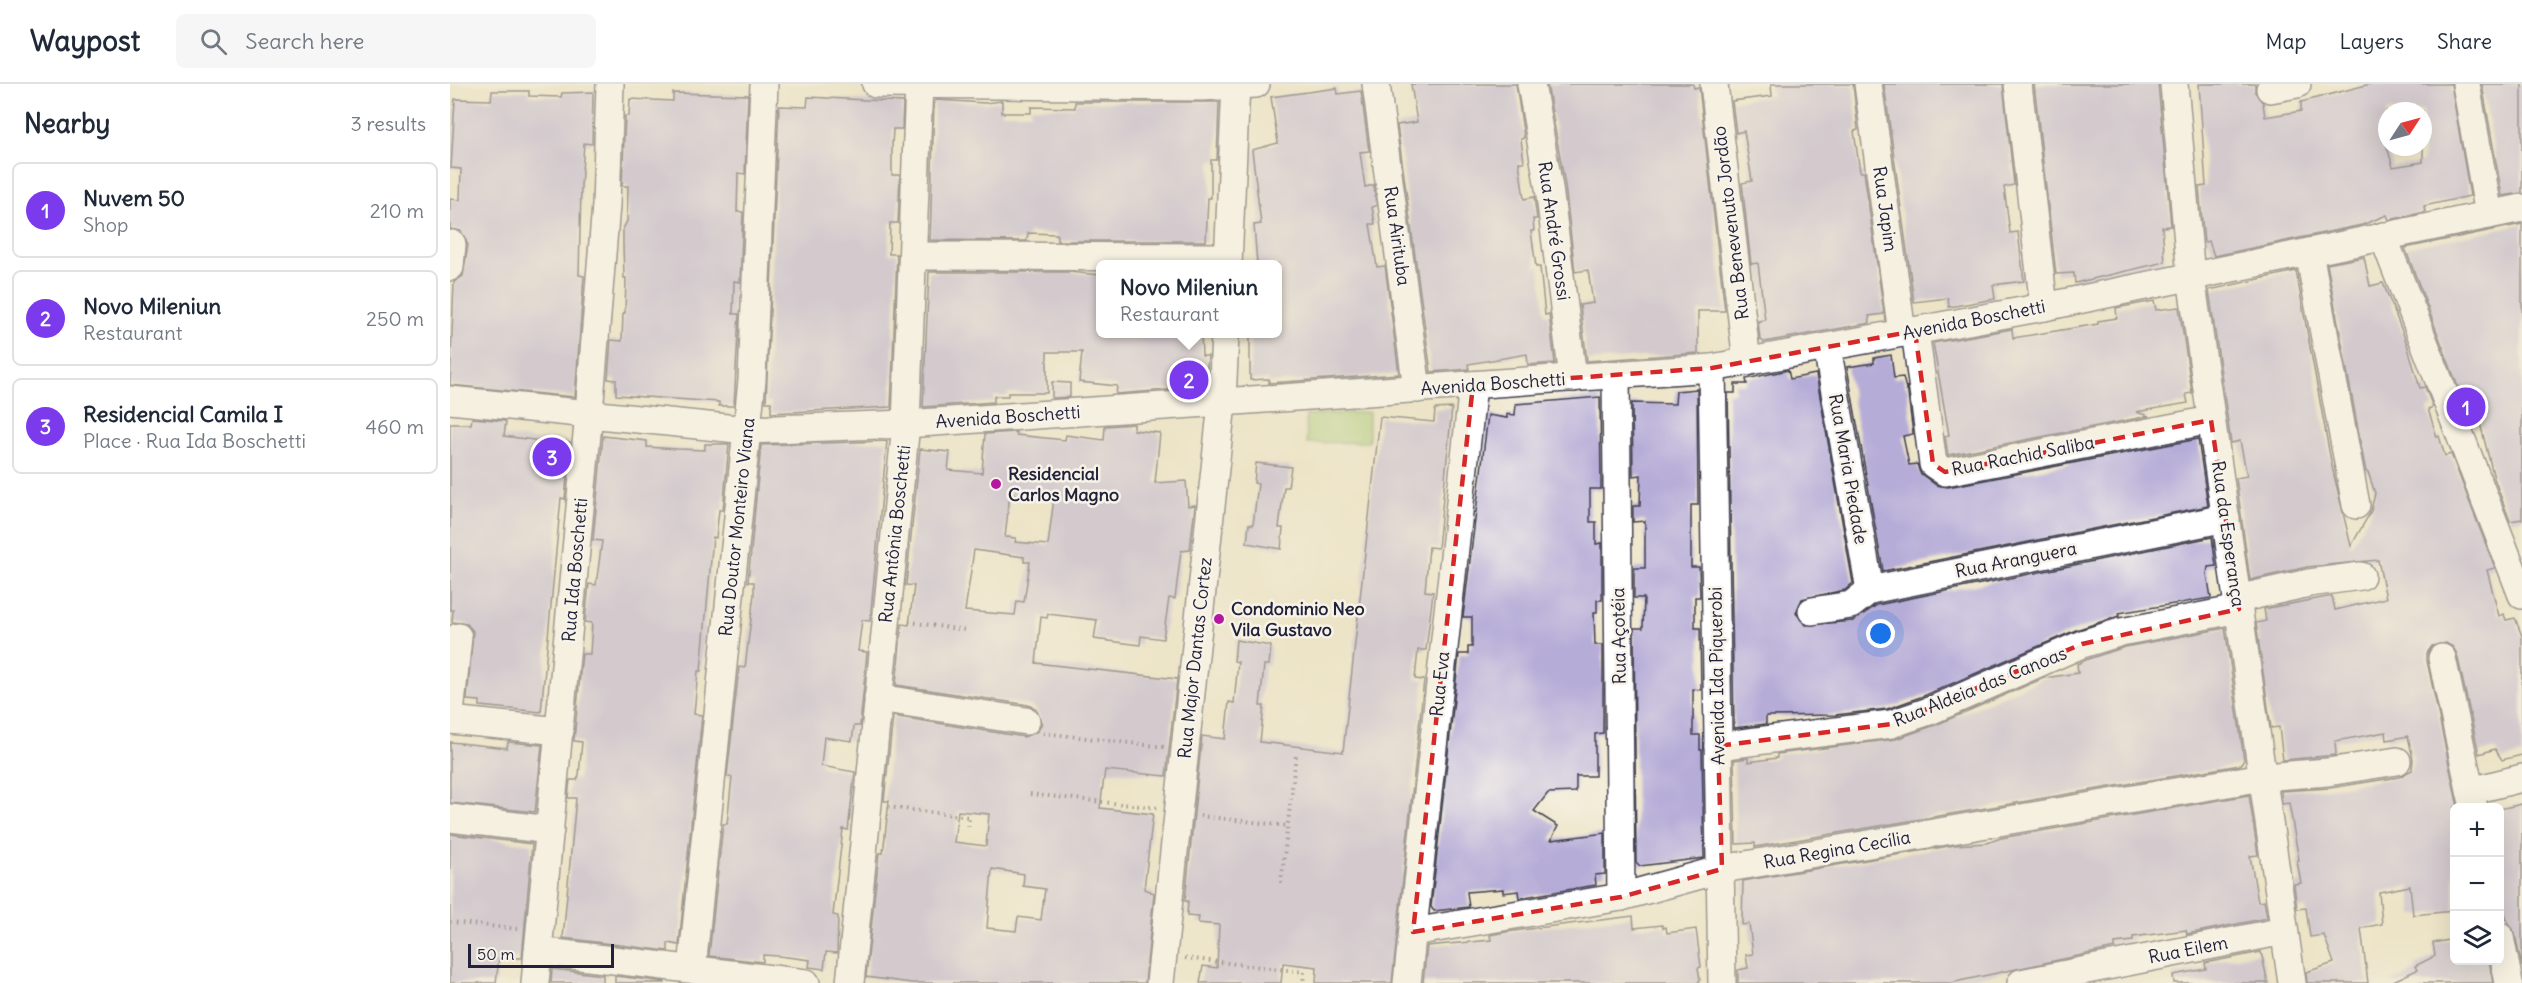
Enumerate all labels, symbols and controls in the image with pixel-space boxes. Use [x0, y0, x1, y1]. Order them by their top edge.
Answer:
search box [176, 14, 596, 68]
text: Waypost [30, 23, 140, 59]
icon: search [197, 25, 230, 58]
text: Search here [245, 27, 364, 55]
text: Map [2266, 28, 2306, 55]
text: Layers [2339, 28, 2404, 55]
text: Share [2437, 28, 2492, 55]
north arrow [2378, 102, 2432, 156]
text: Nearby [24, 107, 110, 140]
text: 3 results [350, 111, 426, 136]
street label: Rua Benevenuto Jordão [1707, 125, 1754, 321]
street label: Rua André Grossi [1533, 160, 1576, 302]
street label: Rua Japim [1868, 165, 1903, 253]
text: Nuvem 50 [83, 184, 185, 212]
street label: Rua Airituba [1379, 185, 1416, 287]
text: 1 [42, 198, 49, 223]
text: 210 m [370, 198, 424, 223]
text: Shop [83, 212, 128, 237]
popup [1096, 260, 1282, 338]
text: Novo Mileniun [1120, 273, 1258, 301]
text: Novo Mileniun [83, 292, 221, 320]
street label: Avenida Boschetti [1901, 294, 2047, 345]
text: Restaurant [1120, 301, 1219, 326]
text: 2 [40, 306, 51, 331]
text: 250 m [366, 306, 424, 331]
text: Restaurant [83, 320, 182, 345]
pin: 2 [1170, 358, 1208, 402]
street label: Avenida Boschetti [1420, 367, 1566, 400]
pin: 1 [2446, 384, 2486, 430]
street label: Rua Maria Piedade [1824, 392, 1873, 546]
text: Residencial Camila I [83, 400, 283, 428]
street label: Avenida Boschetti [935, 400, 1081, 433]
text: 3 [40, 414, 51, 439]
text: 460 m [365, 414, 424, 439]
street label: Rua Doutor Monteiro Viana [714, 416, 759, 637]
text: Place · Rua Ida Boschetti [83, 428, 306, 453]
street label: Rua Rachid Saliba [1950, 430, 2096, 481]
pin: 3 [532, 434, 572, 479]
street label: Rua Antônia Boschetti [874, 444, 915, 624]
street label: Rua da Esperança [2207, 459, 2250, 609]
place label: Residencial Carlos Magno [1008, 462, 1119, 506]
marker: Residencial Carlos Magno [989, 477, 1003, 491]
street label: Rua Ida Boschetti [557, 497, 592, 643]
street label: Rua Aranguera [1953, 536, 2079, 583]
street label: Rua Major Dantas Cortez [1172, 556, 1217, 760]
street label: Rua Açotéia [1606, 587, 1631, 685]
street label: Avenida Ida Piquerobi [1703, 587, 1730, 765]
place label: Condominio Neo Vila Gustavo [1231, 597, 1365, 641]
marker: Condominio Neo Vila Gustavo [1212, 612, 1226, 626]
your location [1866, 619, 1895, 648]
street label: Rua Aldeia das Canoas [1890, 641, 2070, 732]
street label: Rua Eva [1425, 650, 1454, 718]
map controls [2450, 803, 2504, 965]
button: + [2450, 803, 2504, 857]
street label: Rua Regina Cecília [1762, 825, 1912, 874]
button: − [2450, 857, 2504, 911]
button: layers [2450, 911, 2504, 965]
street label: Rua Eilem [2146, 931, 2230, 968]
scale bar [468, 941, 614, 968]
text: 50 m [477, 944, 515, 964]

